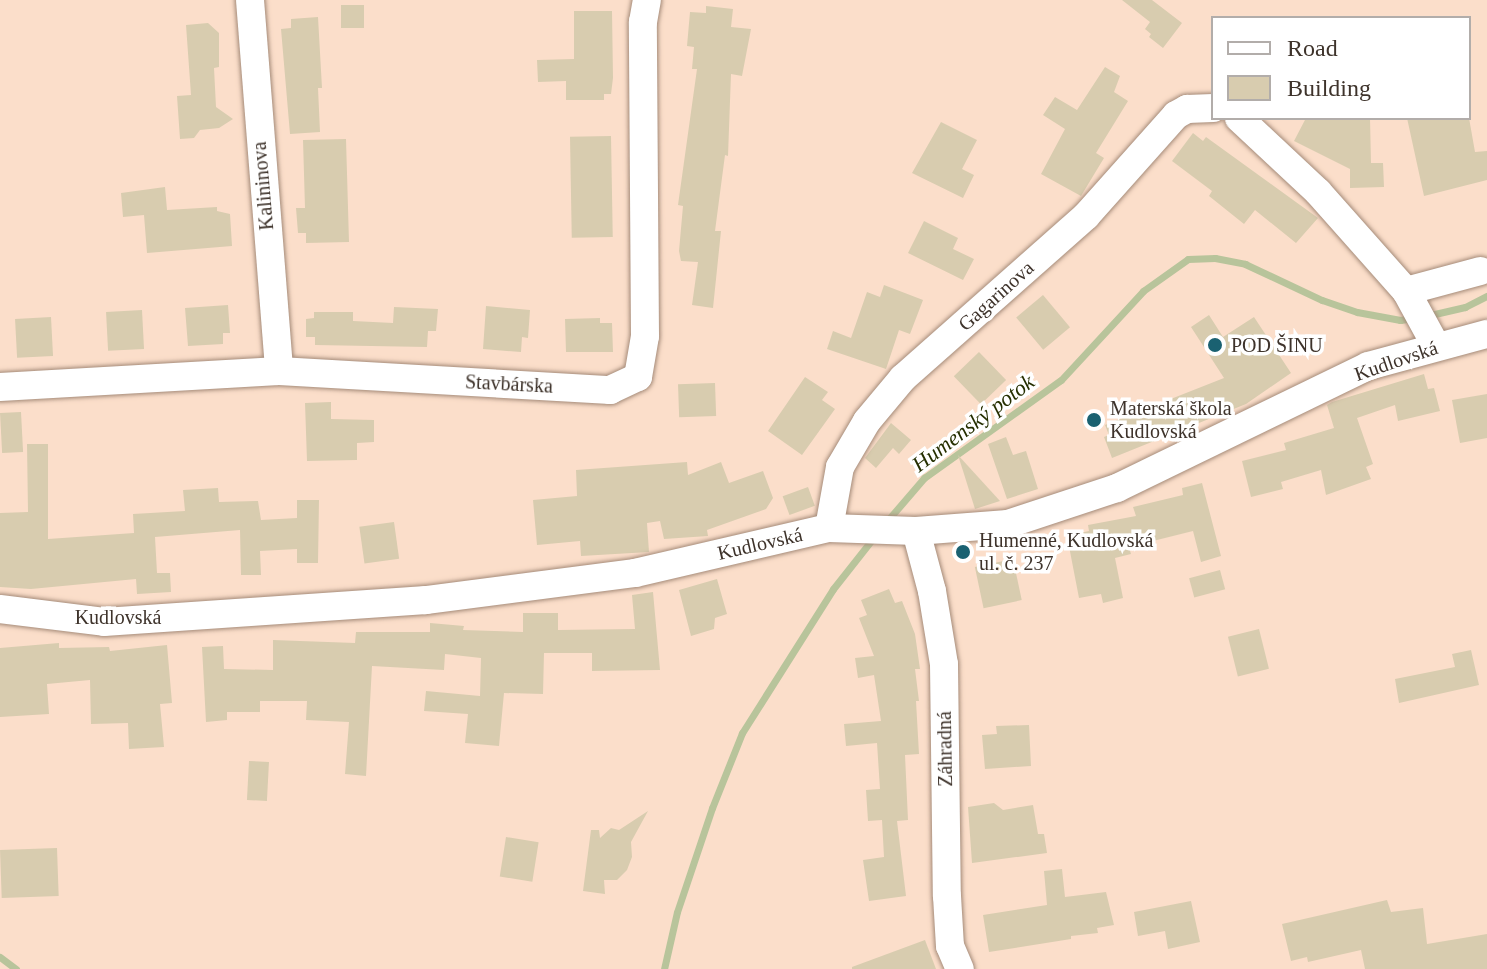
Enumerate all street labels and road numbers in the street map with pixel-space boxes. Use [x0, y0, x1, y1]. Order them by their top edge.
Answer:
street label: Kalininova [247, 141, 279, 231]
street label: Gagarinova [953, 256, 1039, 336]
street label: Kudlovská [1351, 336, 1441, 386]
street label: Stavbárska [465, 370, 553, 398]
street label: Kudlovská [715, 523, 805, 565]
street label: Kudlovská [75, 605, 161, 629]
street label: Záhradná [932, 711, 958, 787]

